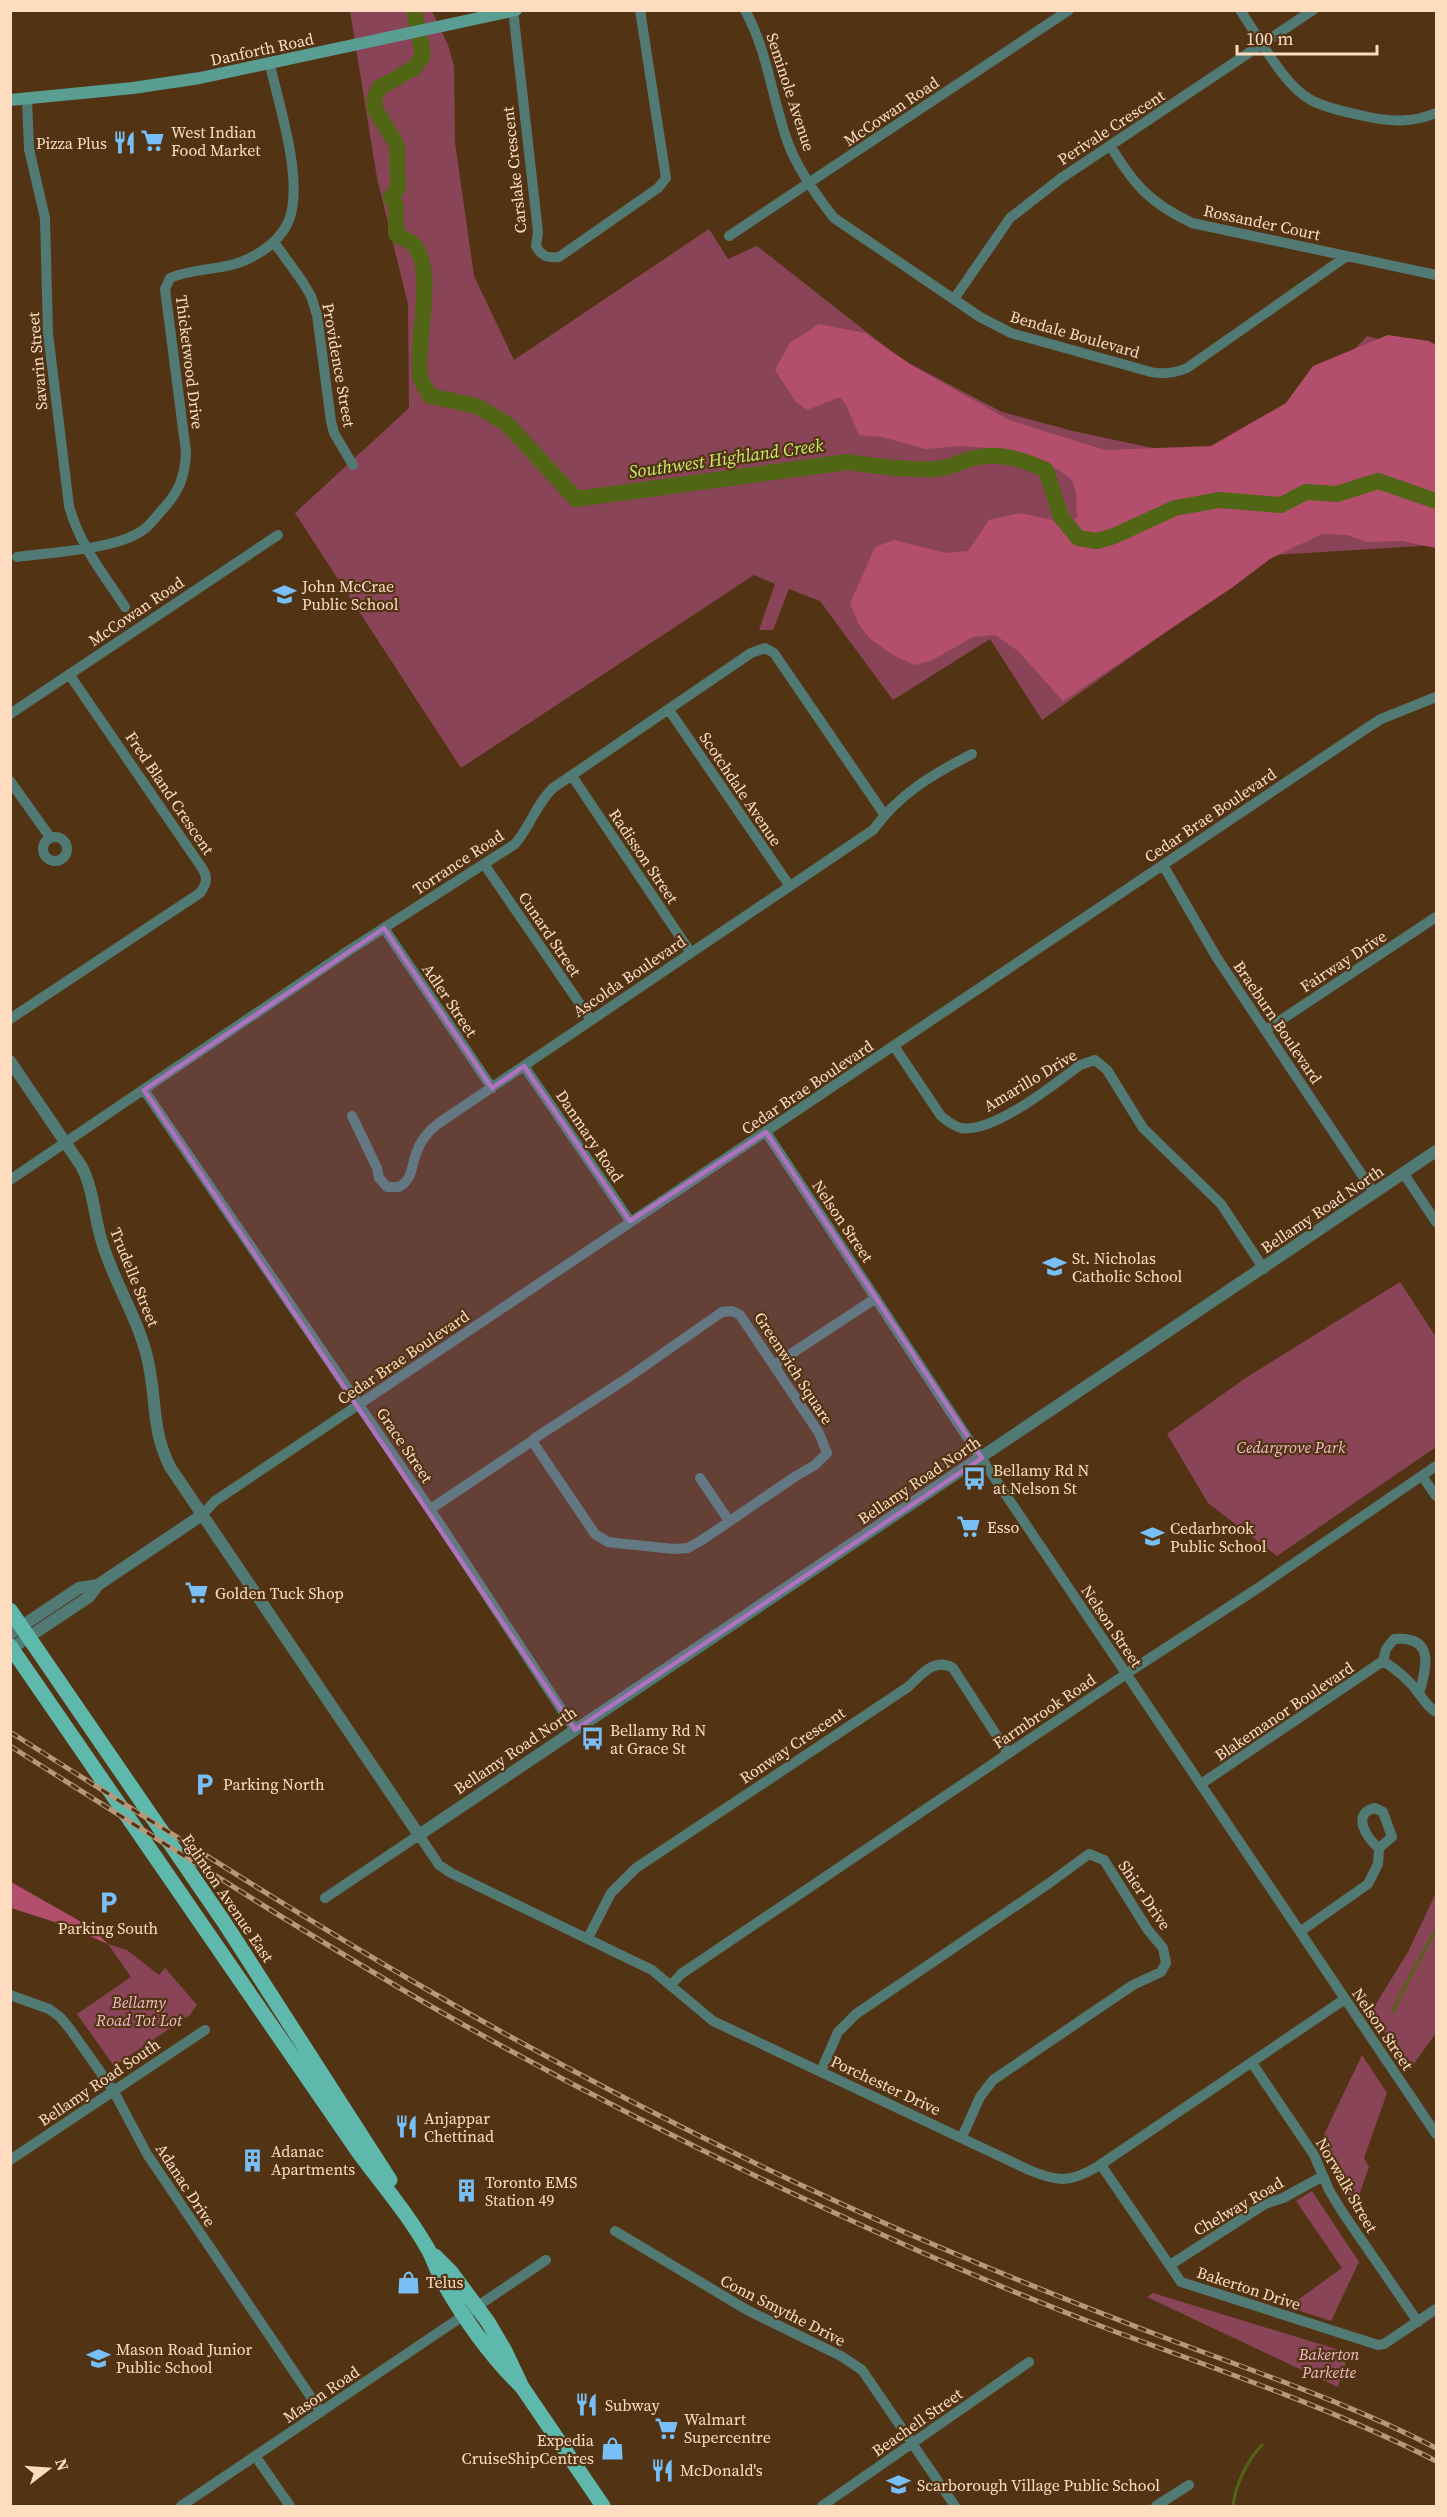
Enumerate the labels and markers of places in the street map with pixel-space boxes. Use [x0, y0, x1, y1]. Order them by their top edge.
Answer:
place label: West Indian Food Market [171, 121, 261, 161]
supermarket icon: West Indian Food Market [140, 128, 166, 154]
restaurant icon: Pizza Plus [112, 130, 138, 156]
place label: Pizza Plus [36, 132, 107, 154]
place label: John McCrae Public School [301, 575, 399, 615]
school or university icon: John McCrae Public School [271, 582, 297, 608]
place label: St. Nicholas Catholic School [1072, 1247, 1183, 1287]
school or university icon: St. Nicholas Catholic School [1041, 1254, 1067, 1280]
place label: Bellamy Rd N at Nelson St [993, 1459, 1089, 1499]
bus stop icon: Bellamy Rd N at Nelson St [962, 1466, 988, 1492]
supermarket icon: Esso [956, 1514, 982, 1540]
place label: Esso [987, 1516, 1020, 1538]
place label: Cedarbrook Public School [1170, 1517, 1267, 1557]
school or university icon: Cedarbrook Public School [1139, 1524, 1165, 1550]
supermarket icon: Golden Tuck Shop [184, 1580, 210, 1606]
place label: Golden Tuck Shop [215, 1582, 344, 1604]
place label: Bellamy Rd N at Grace St [610, 1719, 706, 1759]
bus stop icon: Bellamy Rd N at Grace St [579, 1726, 605, 1752]
parking icon: Parking North [192, 1771, 218, 1797]
place label: Parking North [223, 1773, 325, 1795]
parking icon: Parking South [95, 1890, 121, 1916]
place label: Parking South [58, 1917, 159, 1939]
place label: Anjappar Chettinad [424, 2107, 494, 2147]
restaurant icon: Anjappar Chettinad [393, 2114, 419, 2140]
place label: Adanac Apartments [271, 2140, 355, 2180]
building icon: Adanac Apartments [240, 2147, 266, 2173]
place label: Toronto EMS Station 49 [485, 2171, 577, 2211]
building icon: Toronto EMS Station 49 [454, 2178, 480, 2204]
shop icon: Telus [395, 2269, 421, 2295]
place label: Telus [426, 2271, 463, 2293]
place label: Mason Road Junior Public School [116, 2338, 252, 2378]
school or university icon: Mason Road Junior Public School [85, 2345, 111, 2371]
restaurant icon: Subway [574, 2392, 600, 2418]
place label: Subway [605, 2394, 661, 2416]
place label: Walmart Supercentre [684, 2408, 771, 2448]
supermarket icon: Walmart Supercentre [653, 2415, 679, 2441]
place label: Expedia CruiseShipCentres [462, 2429, 595, 2469]
shop icon: Expedia CruiseShipCentres [599, 2436, 625, 2462]
restaurant icon: McDonald's [649, 2457, 675, 2483]
place label: McDonald's [680, 2459, 763, 2481]
school or university icon: Scarborough Village Public School [886, 2472, 912, 2498]
place label: Scarborough Village Public School [917, 2474, 1160, 2496]

